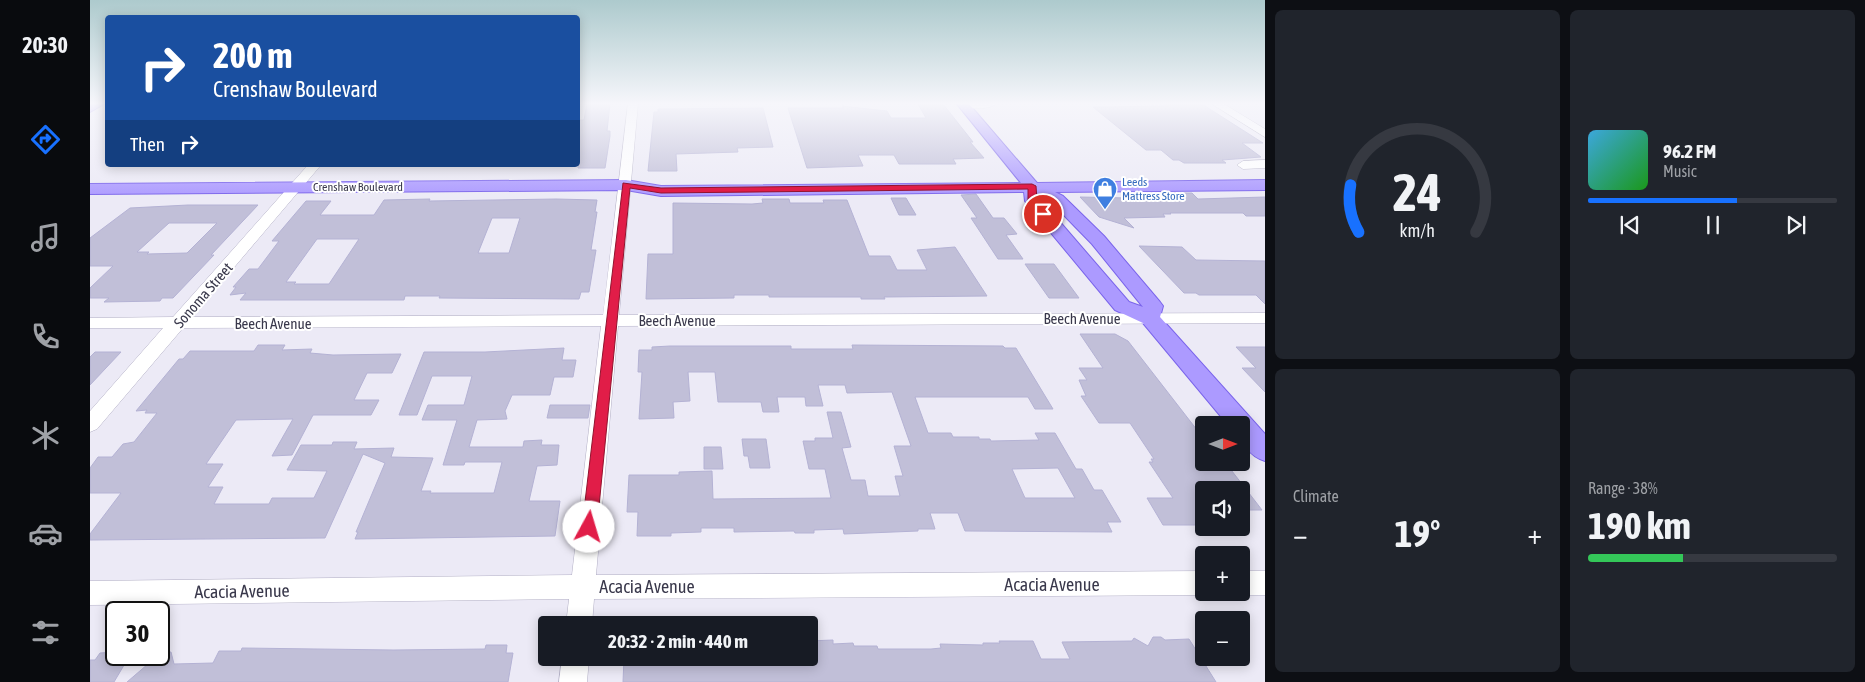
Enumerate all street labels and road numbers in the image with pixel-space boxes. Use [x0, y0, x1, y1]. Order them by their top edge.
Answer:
street label: Crenshaw Boulevard [313, 180, 403, 194]
street label: Sonoma Street [170, 259, 236, 331]
street label: Beech Avenue [1044, 310, 1121, 327]
street label: Beech Avenue [639, 312, 716, 329]
street label: Beech Avenue [235, 315, 312, 332]
street label: Acacia Avenue [1004, 574, 1100, 595]
street label: Acacia Avenue [599, 576, 695, 597]
street label: Acacia Avenue [194, 580, 290, 602]

